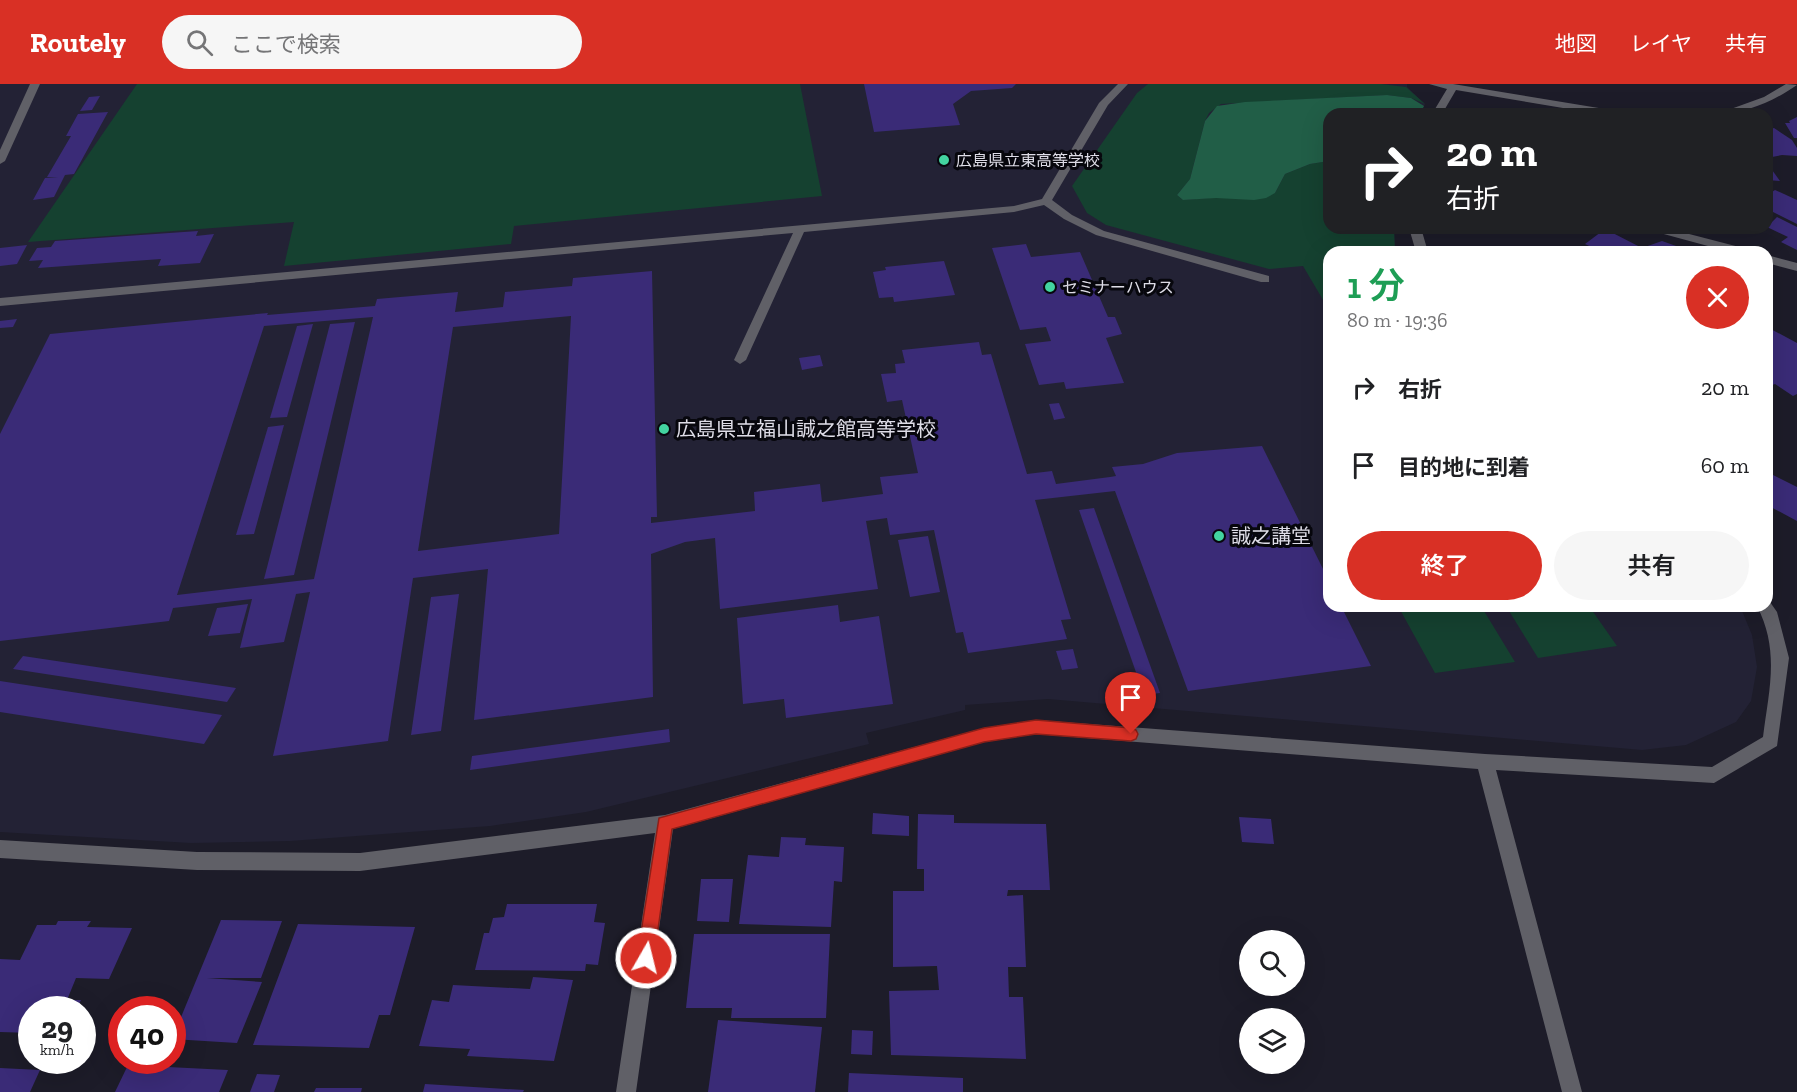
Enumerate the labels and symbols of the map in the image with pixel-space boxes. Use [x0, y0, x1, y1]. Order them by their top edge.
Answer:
place label: 広島県立東高等学校 [956, 151, 1100, 170]
marker: 広島県立東高等学校 [937, 153, 951, 167]
place label: セミナーハウス [1062, 278, 1174, 297]
marker: セミナーハウス [1043, 280, 1057, 294]
place label: 広島県立福山誠之館高等学校 [676, 417, 936, 441]
marker: 広島県立福山誠之館高等学校 [657, 422, 671, 436]
place label: 誠之講堂 [1231, 524, 1311, 548]
marker: 誠之講堂 [1212, 529, 1226, 543]
pin [1105, 672, 1156, 734]
position arrow [614, 926, 678, 990]
speed limit sign: 40 [108, 996, 186, 1074]

